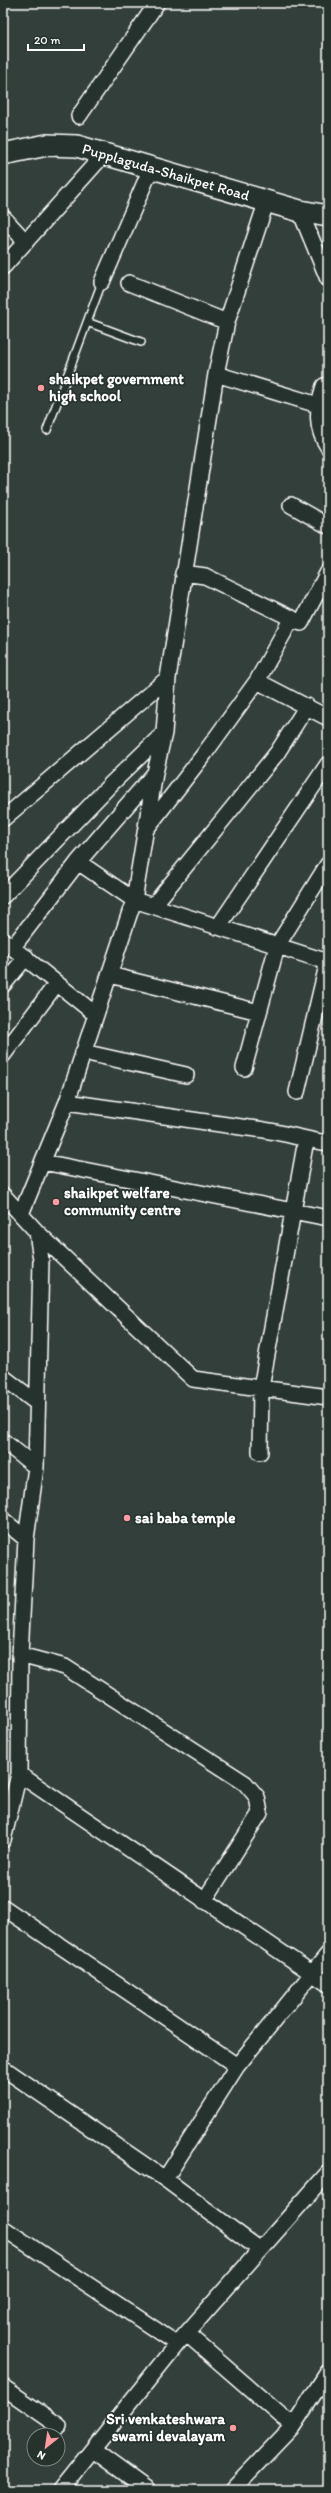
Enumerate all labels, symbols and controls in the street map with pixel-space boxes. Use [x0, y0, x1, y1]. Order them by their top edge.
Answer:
scale bar [28, 26, 84, 52]
text: 20 m [34, 33, 61, 47]
street label: Pupplaguda-Shaikpet Road [80, 139, 252, 205]
place label: shaikpet government high school [49, 370, 184, 406]
marker: shaikpet government high school [36, 383, 46, 393]
place label: shaikpet welfare community centre [64, 1184, 181, 1220]
marker: shaikpet welfare community centre [51, 1197, 61, 1207]
place label: sai baba temple [135, 1509, 236, 1528]
marker: sai baba temple [122, 1513, 132, 1523]
place label: Sri venkateshwara swami devalayam [106, 2410, 226, 2446]
marker: Sri venkateshwara swami devalayam [228, 2423, 238, 2433]
north arrow [26, 2427, 66, 2467]
text: N [35, 2448, 48, 2463]

